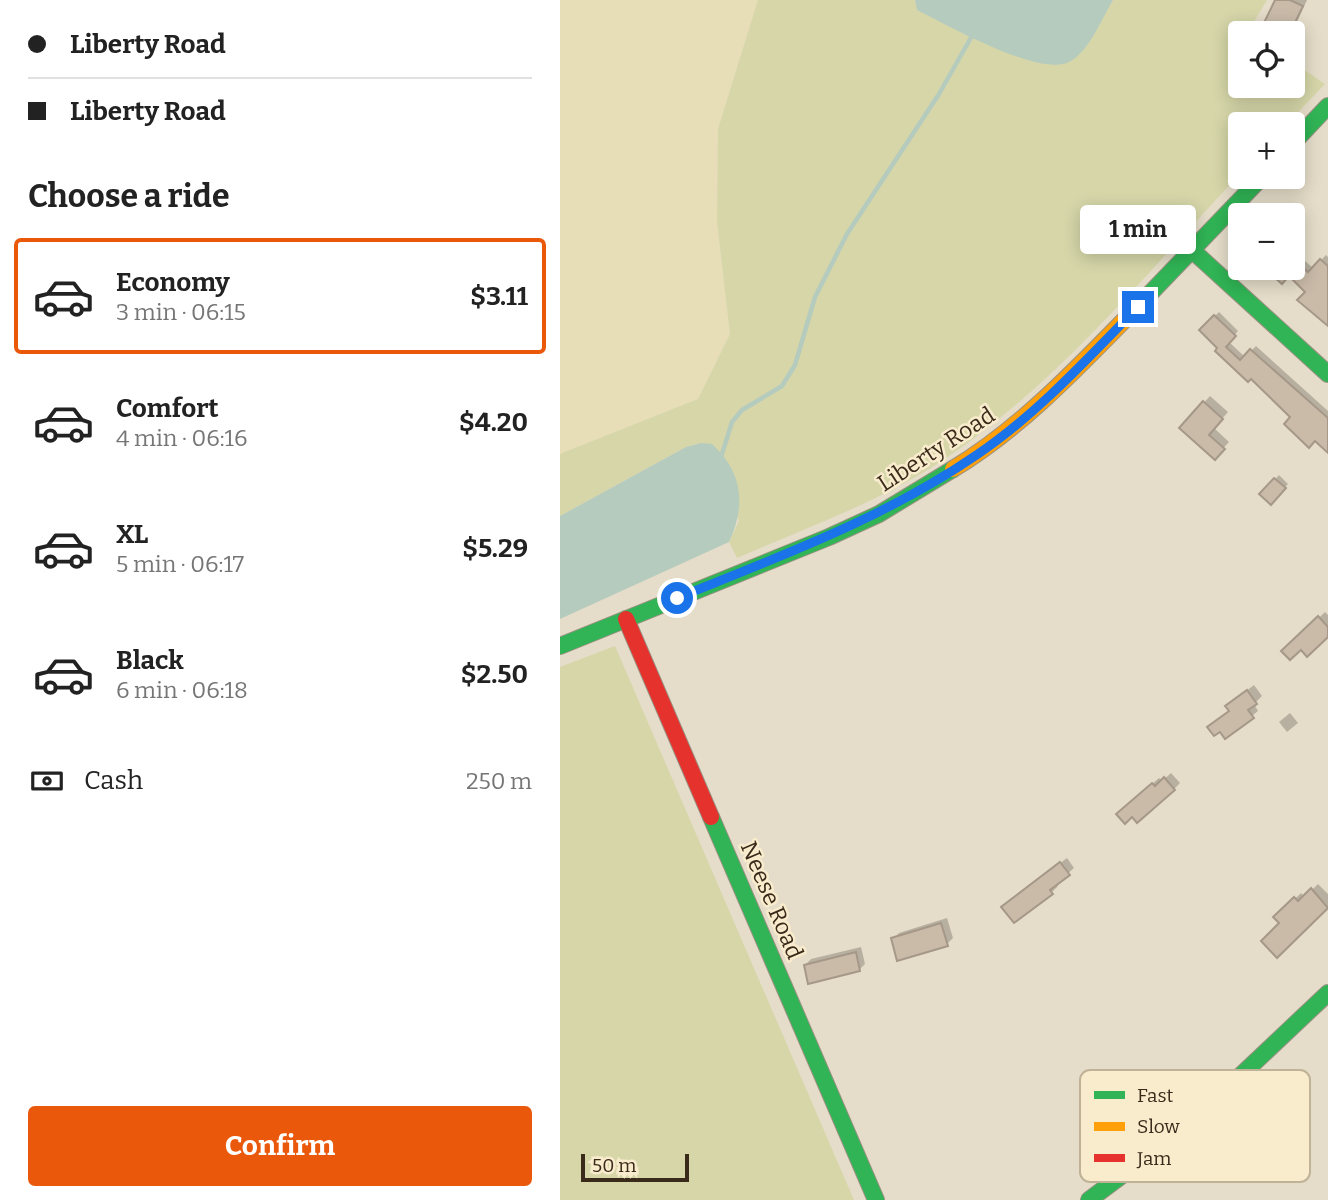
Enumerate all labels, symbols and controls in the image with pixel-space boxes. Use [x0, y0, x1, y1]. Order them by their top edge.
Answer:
map controls [1228, 21, 1305, 280]
button: locate [1228, 21, 1305, 98]
text: Liberty Road [70, 29, 226, 60]
text: Liberty Road [70, 96, 226, 127]
button: + [1228, 112, 1305, 189]
text: Choose a ride [28, 177, 229, 215]
button: − [1228, 203, 1305, 280]
callout: 1 min [1080, 205, 1196, 254]
text: 1 min [1109, 215, 1167, 243]
icon: car [32, 265, 95, 328]
text: Economy [116, 267, 230, 298]
text: $3.11 [470, 281, 528, 312]
route end [1122, 291, 1154, 323]
text: 3 min · 06:15 [116, 298, 246, 326]
icon: car [32, 391, 95, 454]
text: Comfort [116, 393, 219, 424]
street label: Liberty Road [872, 401, 1000, 497]
text: $4.20 [459, 407, 528, 438]
text: 4 min · 06:16 [116, 424, 247, 452]
icon: car [32, 517, 95, 580]
text: XL [116, 519, 148, 550]
text: $5.29 [462, 533, 528, 564]
text: 5 min · 06:17 [116, 550, 244, 578]
route start [661, 582, 693, 614]
icon: car [32, 643, 95, 706]
text: Black [116, 645, 184, 676]
text: $2.50 [461, 659, 528, 690]
text: 6 min · 06:18 [116, 676, 248, 704]
icon: cash [28, 762, 66, 800]
text: Cash [84, 765, 143, 796]
text: 250 m [466, 767, 532, 795]
street label: Neese Road [735, 837, 809, 963]
legend [1080, 1070, 1310, 1182]
text: Fast [1137, 1084, 1174, 1107]
button: Confirm [28, 1106, 532, 1186]
text: Slow [1137, 1115, 1180, 1138]
text: Jam [1136, 1147, 1171, 1170]
scale bar [581, 1151, 690, 1183]
text: 50 m [592, 1154, 636, 1177]

